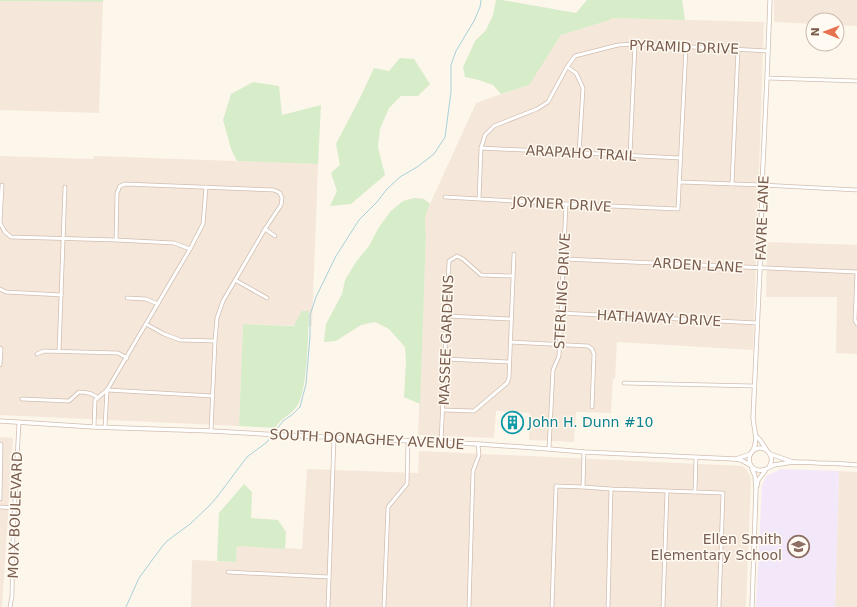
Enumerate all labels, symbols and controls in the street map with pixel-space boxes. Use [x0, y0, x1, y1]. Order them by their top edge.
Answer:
north arrow [805, 12, 845, 52]
text: N [809, 27, 822, 37]
street label: PYRAMID DRIVE [629, 37, 739, 57]
street label: ARAPAHO TRAIL [525, 142, 637, 164]
street label: FAVRE LANE [753, 175, 771, 261]
street label: JOYNER DRIVE [511, 193, 612, 215]
street label: STERLING DRIVE [551, 232, 573, 350]
street label: ARDEN LANE [652, 255, 744, 275]
street label: MASSEE GARDENS [436, 274, 456, 406]
street label: HATHAWAY DRIVE [596, 307, 722, 329]
building icon: John H. Dunn #10 [500, 409, 526, 435]
place label: John H. Dunn #10 [527, 414, 653, 430]
street label: SOUTH DONAGHEY AVENUE [269, 426, 465, 452]
street label: MOIX BOULEVARD [5, 451, 25, 579]
place label: Ellen Smith Elementary School [650, 531, 782, 563]
school or university icon: Ellen Smith Elementary School [785, 534, 811, 560]

